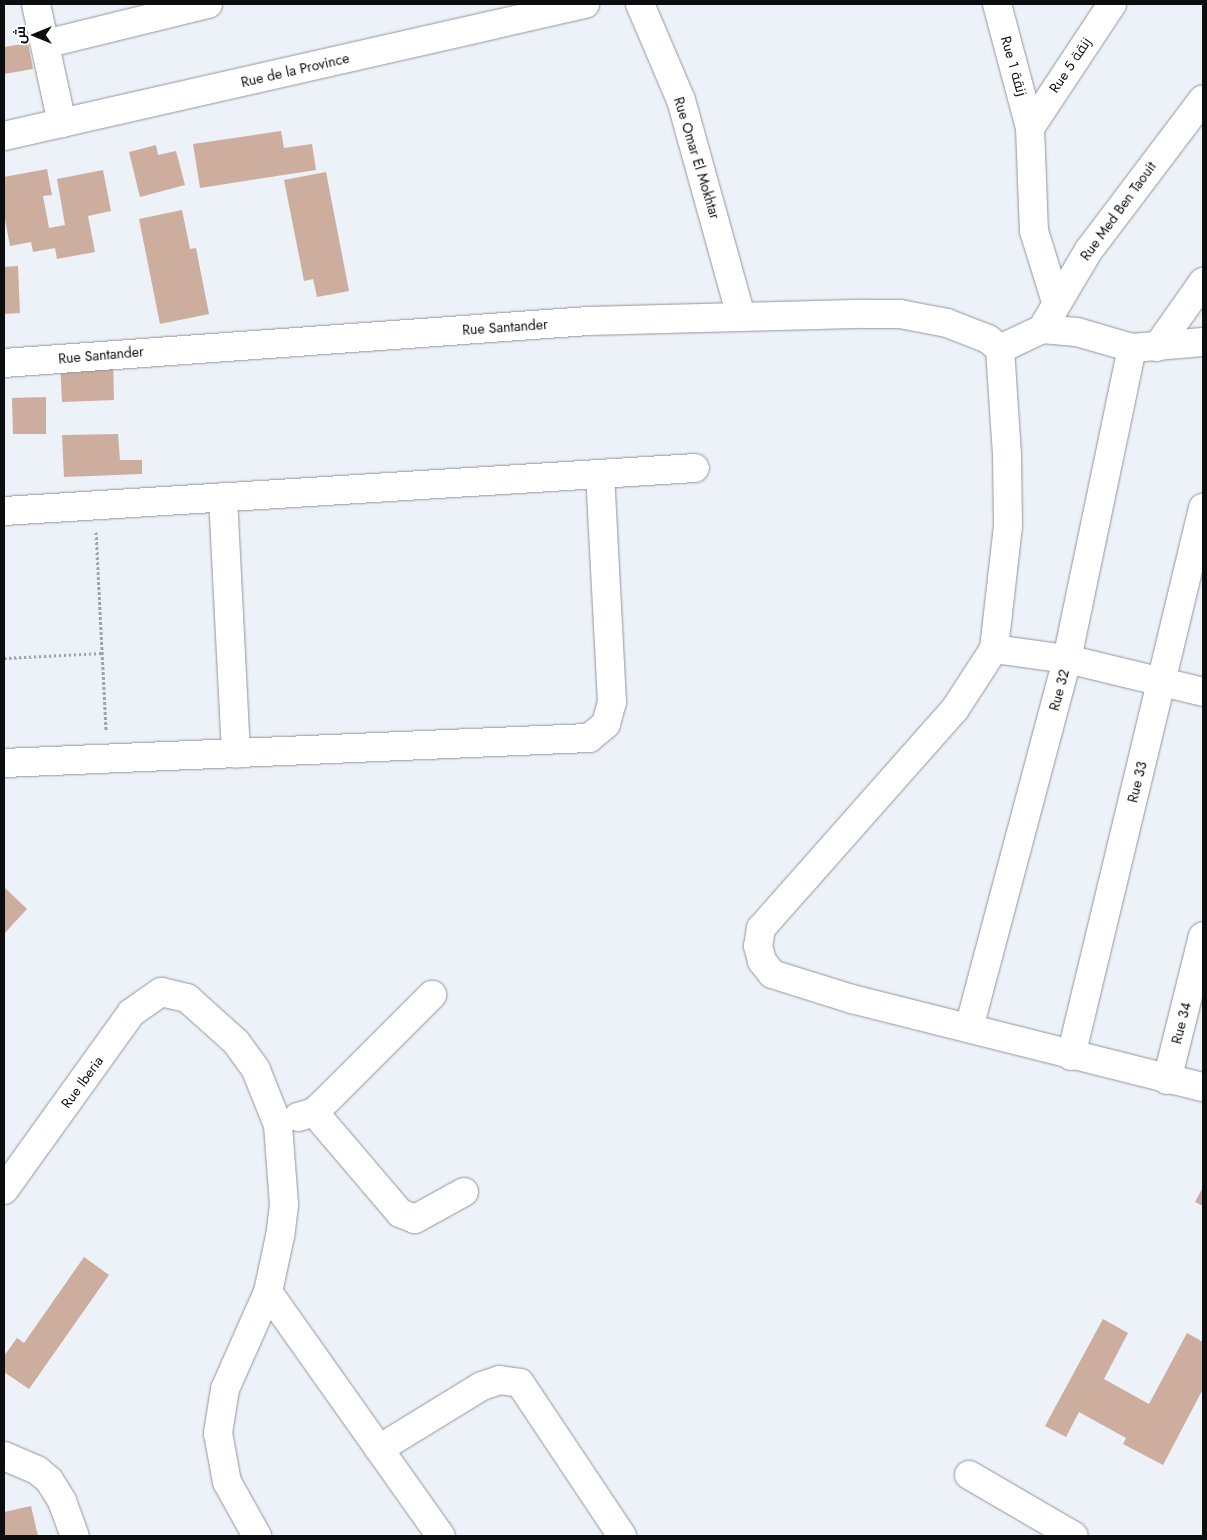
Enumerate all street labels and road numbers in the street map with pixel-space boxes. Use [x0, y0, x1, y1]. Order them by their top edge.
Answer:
street label: Rue 1 زنقة [997, 34, 1031, 98]
street label: Rue 5 زنقة [1045, 34, 1095, 96]
street label: Rue de la Province [239, 49, 351, 91]
street label: Rue Omar El Mokhtar [670, 95, 724, 221]
street label: Rue Med Ben Taouit [1077, 158, 1159, 264]
street label: Rue Santander [462, 316, 548, 338]
street label: Rue Santander [58, 343, 144, 367]
street label: Rue 32 [1045, 667, 1073, 713]
street label: Rue 33 [1124, 760, 1150, 804]
street label: Rue 34 [1168, 1000, 1194, 1046]
street label: Rue Iberia [57, 1053, 107, 1111]

